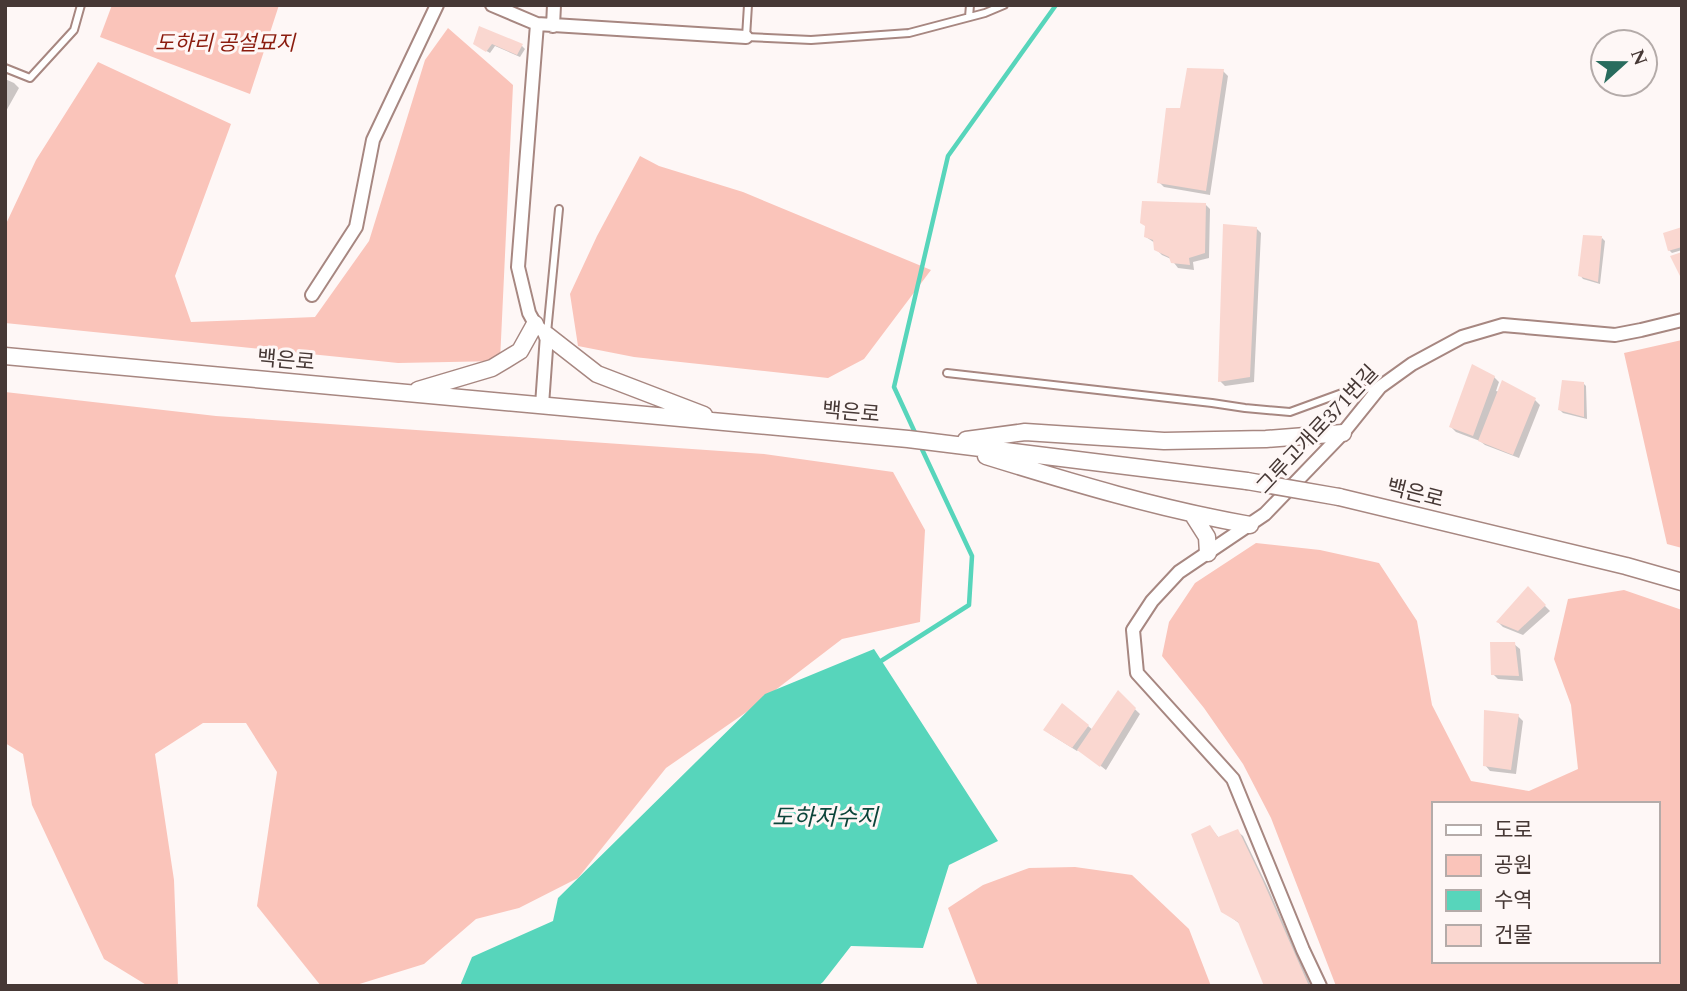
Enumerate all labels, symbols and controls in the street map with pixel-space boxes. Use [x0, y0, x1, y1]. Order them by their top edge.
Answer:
park label: 도하리 공설묘지 [155, 28, 297, 60]
north arrow [1589, 28, 1659, 98]
text: N [1622, 45, 1655, 70]
street label: 백은로 [256, 343, 316, 379]
street label: 그루고개로371번길 [1249, 358, 1387, 502]
street label: 백은로 [821, 395, 881, 431]
street label: 백은로 [1383, 471, 1447, 517]
water label: 도하저수지 [772, 801, 880, 836]
legend [1432, 802, 1659, 963]
text: 도로 [1494, 815, 1533, 847]
text: 공원 [1494, 850, 1533, 882]
text: 수역 [1494, 885, 1533, 917]
text: 건물 [1494, 920, 1533, 952]

